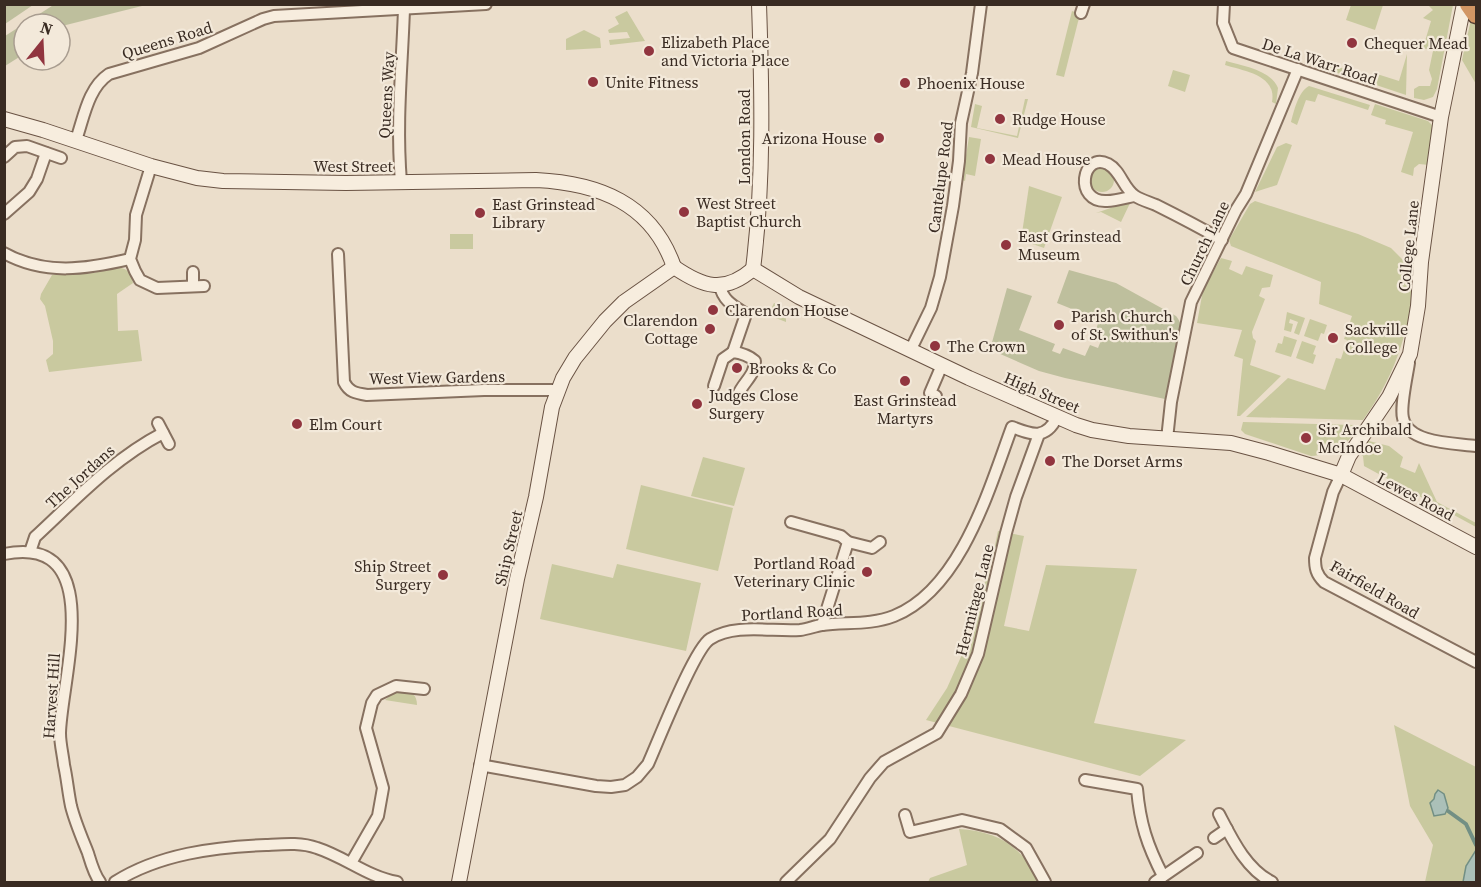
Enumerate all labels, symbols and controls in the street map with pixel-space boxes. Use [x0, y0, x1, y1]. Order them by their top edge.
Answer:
north arrow [12, 12, 72, 72]
text: N [38, 15, 56, 40]
street label: Queens Road [119, 16, 215, 64]
place label: Elizabeth Place and Victoria Place [661, 31, 790, 71]
street label: De La Warr Road [1260, 32, 1380, 90]
place label: Chequer Mead [1364, 32, 1468, 54]
marker: Chequer Mead [1345, 36, 1359, 50]
marker: Elizabeth Place and Victoria Place [642, 44, 656, 58]
street label: Queens Way [373, 50, 399, 139]
place label: Unite Fitness [605, 71, 699, 93]
place label: Phoenix House [917, 72, 1025, 94]
marker: Unite Fitness [586, 75, 600, 89]
marker: Phoenix House [898, 76, 912, 90]
street label: London Road [733, 89, 755, 185]
place label: Rudge House [1012, 108, 1106, 130]
marker: Rudge House [993, 112, 1007, 126]
street label: Cantelupe Road [922, 120, 958, 234]
place label: Arizona House [762, 127, 867, 149]
marker: Arizona House [872, 131, 886, 145]
place label: Mead House [1002, 148, 1090, 170]
marker: Mead House [983, 152, 997, 166]
street label: West Street [313, 155, 394, 177]
place label: West Street Baptist Church [696, 192, 802, 232]
place label: East Grinstead Library [492, 193, 595, 233]
street label: Church Lane [1174, 197, 1234, 289]
street label: College Lane [1392, 199, 1424, 293]
marker: West Street Baptist Church [677, 205, 691, 219]
marker: East Grinstead Library [473, 206, 487, 220]
place label: East Grinstead Museum [1018, 225, 1121, 265]
marker: East Grinstead Museum [999, 238, 1013, 252]
place label: Clarendon House [725, 299, 849, 321]
marker: Clarendon House [706, 303, 720, 317]
place label: Parish Church of St. Swithun's [1071, 305, 1178, 345]
place label: Clarendon Cottage [623, 309, 698, 349]
marker: Parish Church of St. Swithun's [1052, 318, 1066, 332]
place label: Sackville College [1345, 318, 1408, 358]
marker: Clarendon Cottage [703, 322, 717, 336]
marker: Sackville College [1326, 331, 1340, 345]
place label: The Crown [947, 335, 1026, 357]
marker: The Crown [928, 339, 942, 353]
place label: Brooks & Co [749, 357, 837, 379]
marker: Brooks & Co [730, 361, 744, 375]
street label: West View Gardens [369, 365, 505, 389]
street label: High Street [1001, 366, 1084, 418]
marker: East Grinstead Martyrs [898, 374, 912, 388]
place label: Judges Close Surgery [708, 384, 798, 424]
place label: East Grinstead Martyrs [853, 389, 957, 429]
marker: Judges Close Surgery [690, 397, 704, 411]
place label: Elm Court [309, 413, 383, 435]
marker: Elm Court [290, 417, 304, 431]
place label: Sir Archibald McIndoe [1318, 418, 1412, 458]
marker: Sir Archibald McIndoe [1299, 431, 1313, 445]
street label: The Jordans [41, 439, 119, 513]
place label: The Dorset Arms [1062, 450, 1183, 472]
marker: The Dorset Arms [1043, 454, 1057, 468]
street label: Lewes Road [1374, 466, 1458, 526]
street label: Ship Street [489, 507, 528, 588]
street label: Hermitage Lane [949, 542, 999, 658]
place label: Portland Road Veterinary Clinic [734, 552, 855, 592]
place label: Ship Street Surgery [354, 555, 432, 595]
street label: Fairfield Road [1326, 555, 1424, 623]
marker: Portland Road Veterinary Clinic [860, 565, 874, 579]
marker: Ship Street Surgery [436, 568, 450, 582]
street label: Portland Road [741, 598, 843, 626]
street label: Harvest Hill [37, 652, 65, 740]

